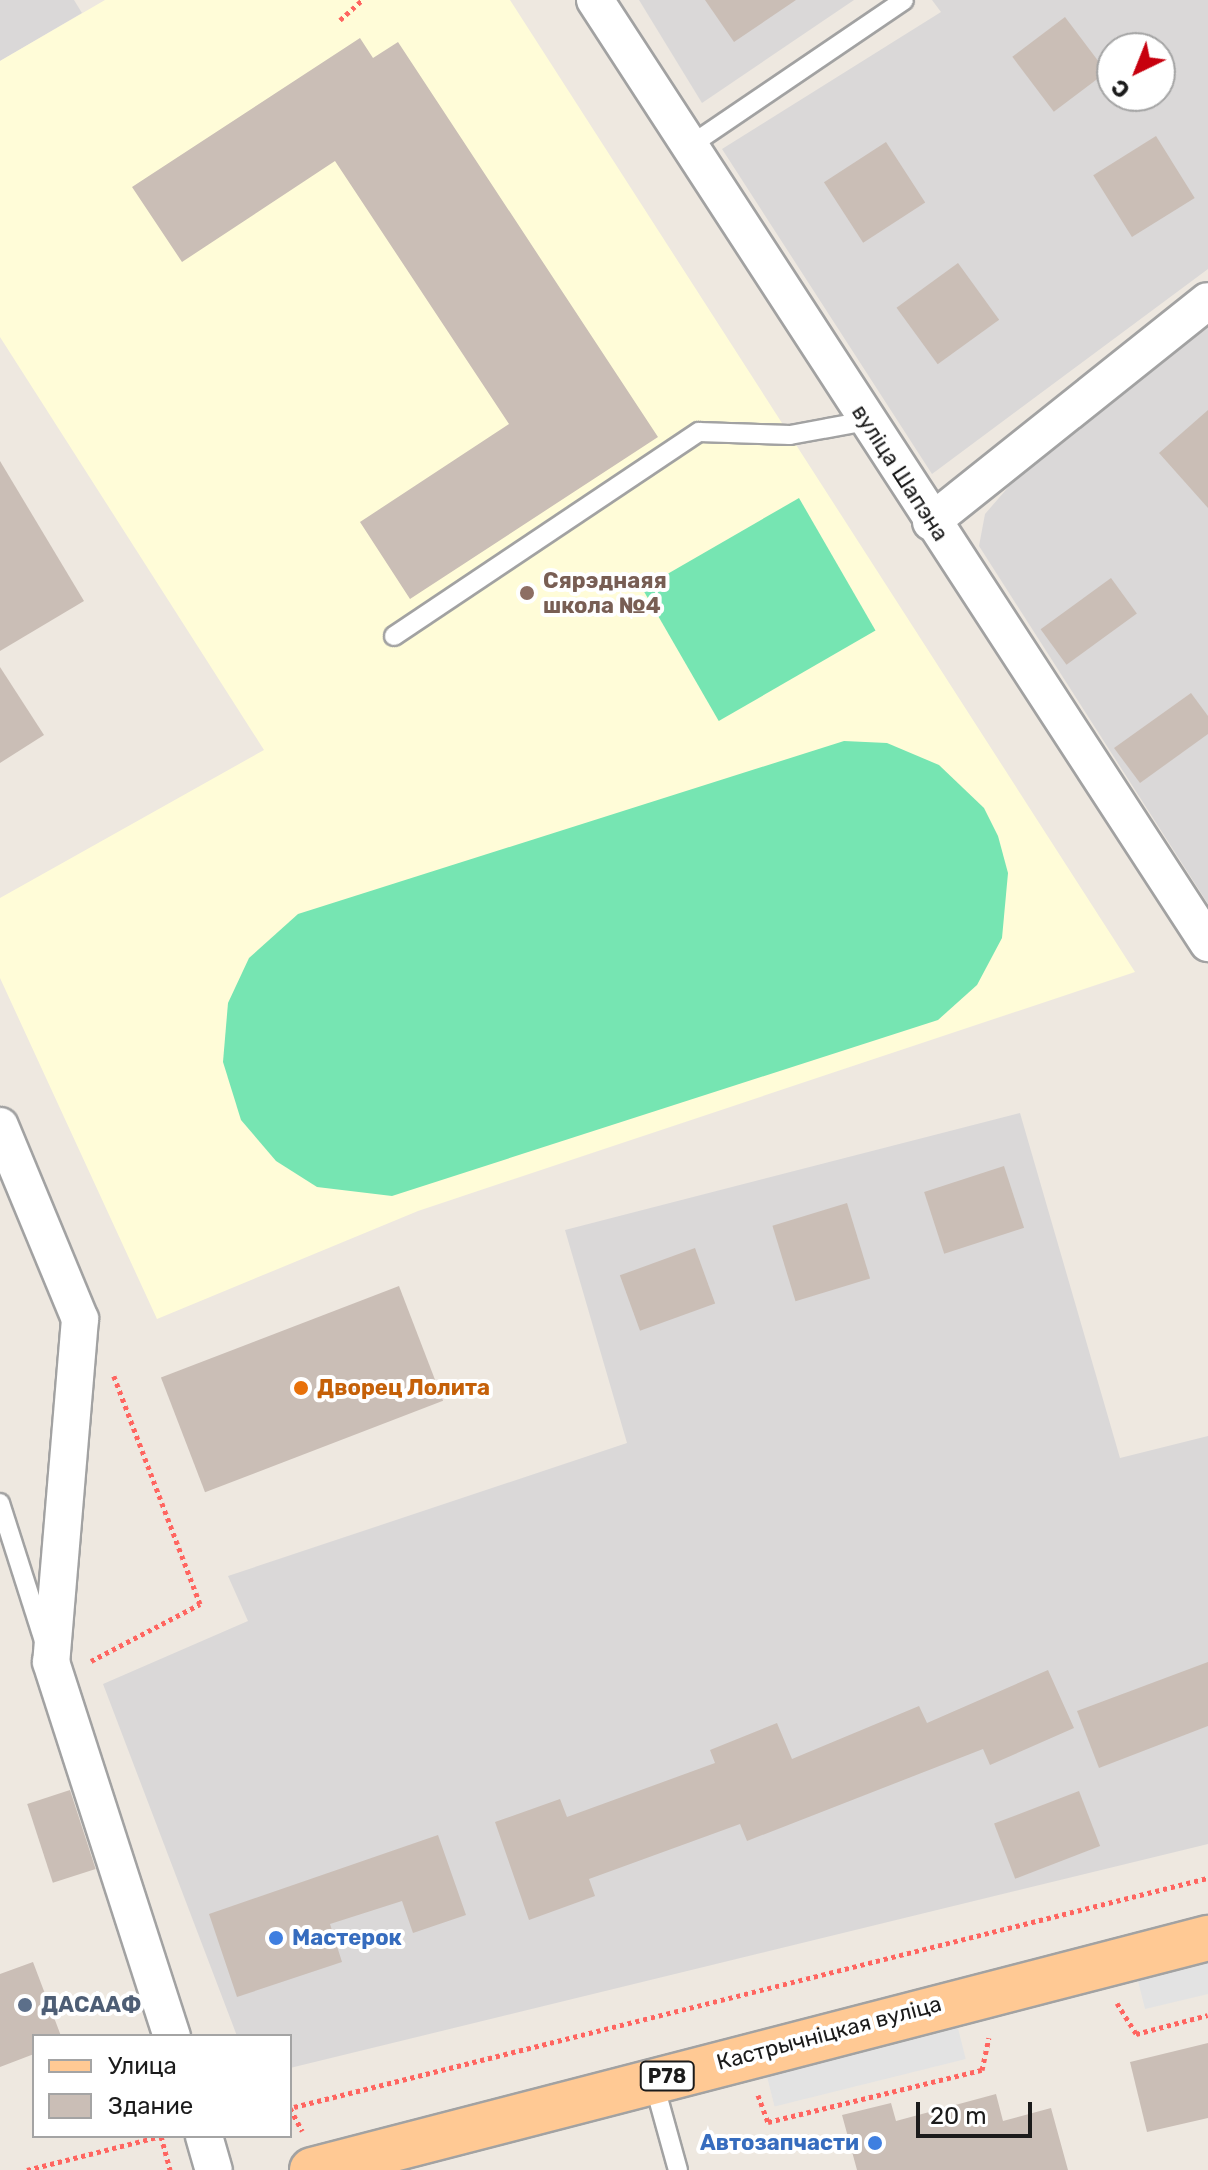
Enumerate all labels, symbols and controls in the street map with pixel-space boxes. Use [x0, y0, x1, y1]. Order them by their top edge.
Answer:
north arrow [1096, 32, 1176, 112]
text: С [1106, 73, 1136, 104]
street label: вуліца Шапэна [846, 400, 954, 546]
place label: Сярэднаяя школа №4 [543, 567, 667, 618]
marker: Сярэднаяя школа №4 [518, 584, 536, 602]
place label: Дворец Лолита [317, 1375, 490, 1401]
marker: Дворец Лолита [292, 1379, 310, 1397]
place label: Мастерок [292, 1925, 402, 1951]
marker: Мастерок [267, 1929, 285, 1947]
street label: Кастрычніцкая вуліца [714, 1990, 944, 2076]
place label: ДАСААФ [41, 1992, 141, 2018]
marker: ДАСААФ [16, 1996, 34, 2014]
legend [32, 2034, 292, 2138]
text: Улица [108, 2052, 177, 2080]
road number: Р78 [639, 2060, 695, 2092]
scale bar [920, 2086, 1036, 2136]
text: Здание [108, 2092, 193, 2120]
text: 20 m [930, 2102, 987, 2130]
place label: Автозапчасти [700, 2130, 859, 2156]
marker: Автозапчасти [866, 2134, 884, 2152]

